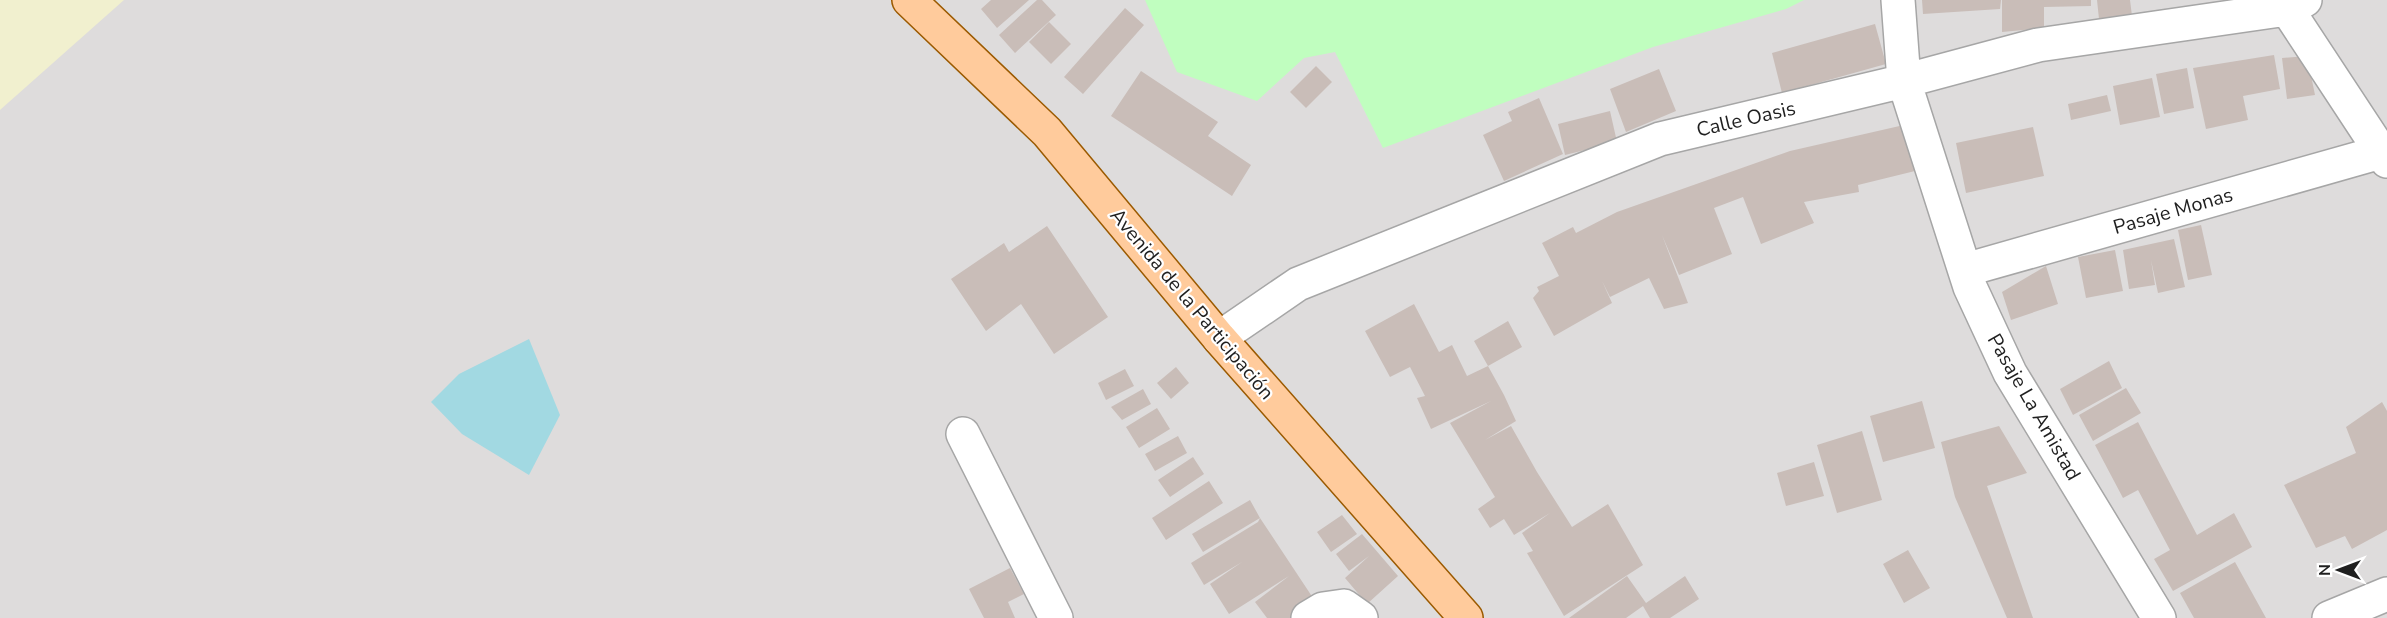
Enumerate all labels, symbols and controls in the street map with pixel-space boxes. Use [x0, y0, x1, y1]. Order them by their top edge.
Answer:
street label: Calle Oasis [1694, 94, 1798, 144]
street label: Pasaje Monas [2110, 181, 2236, 241]
street label: Avenida de la Participación [1104, 203, 1280, 405]
street label: Pasaje La Amistad [1981, 329, 2087, 485]
north arrow [2309, 540, 2369, 600]
text: N [2314, 564, 2336, 576]

